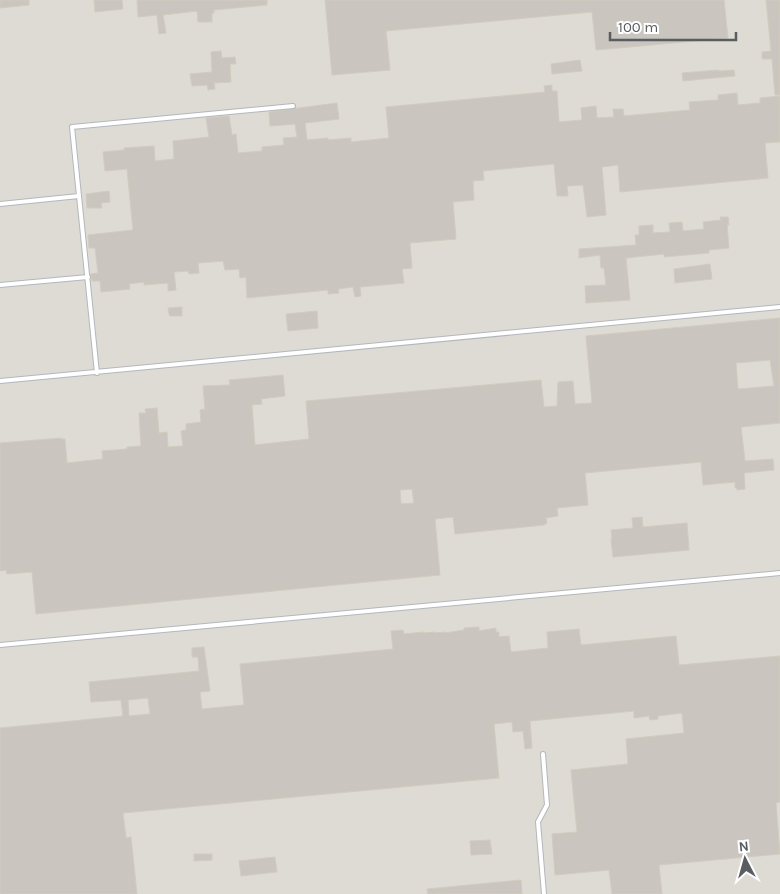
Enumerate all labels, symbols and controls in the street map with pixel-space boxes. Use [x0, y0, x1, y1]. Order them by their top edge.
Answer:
scale bar [610, 10, 736, 42]
text: 100 m [618, 18, 658, 36]
north arrow [720, 834, 770, 884]
text: N [738, 838, 750, 856]

